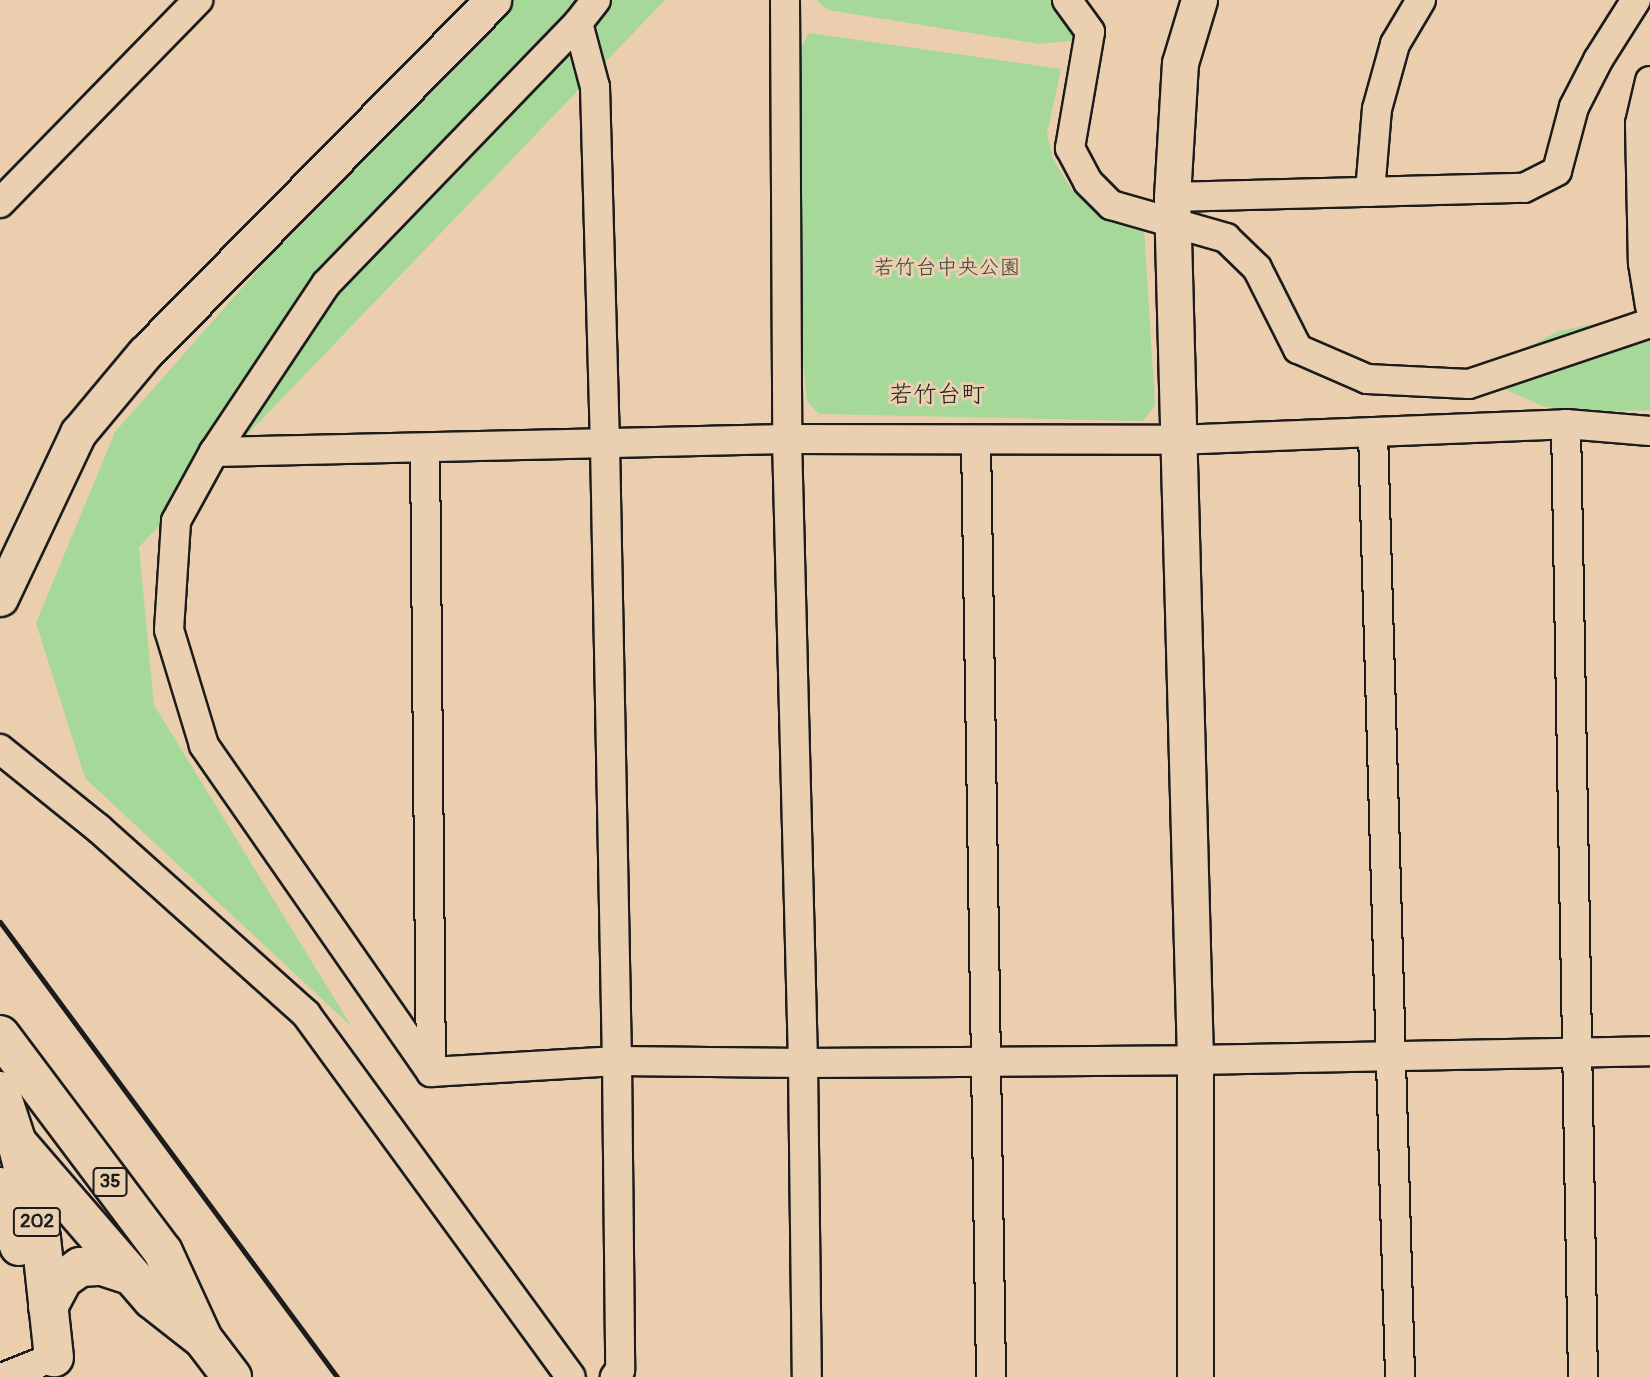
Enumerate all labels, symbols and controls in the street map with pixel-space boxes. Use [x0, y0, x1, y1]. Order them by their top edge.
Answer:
park label: 若竹台中央公園 [874, 255, 1020, 281]
district label: 若竹台町 [889, 381, 985, 409]
road number: 35 [92, 1166, 128, 1198]
road number: 202 [12, 1206, 61, 1238]

